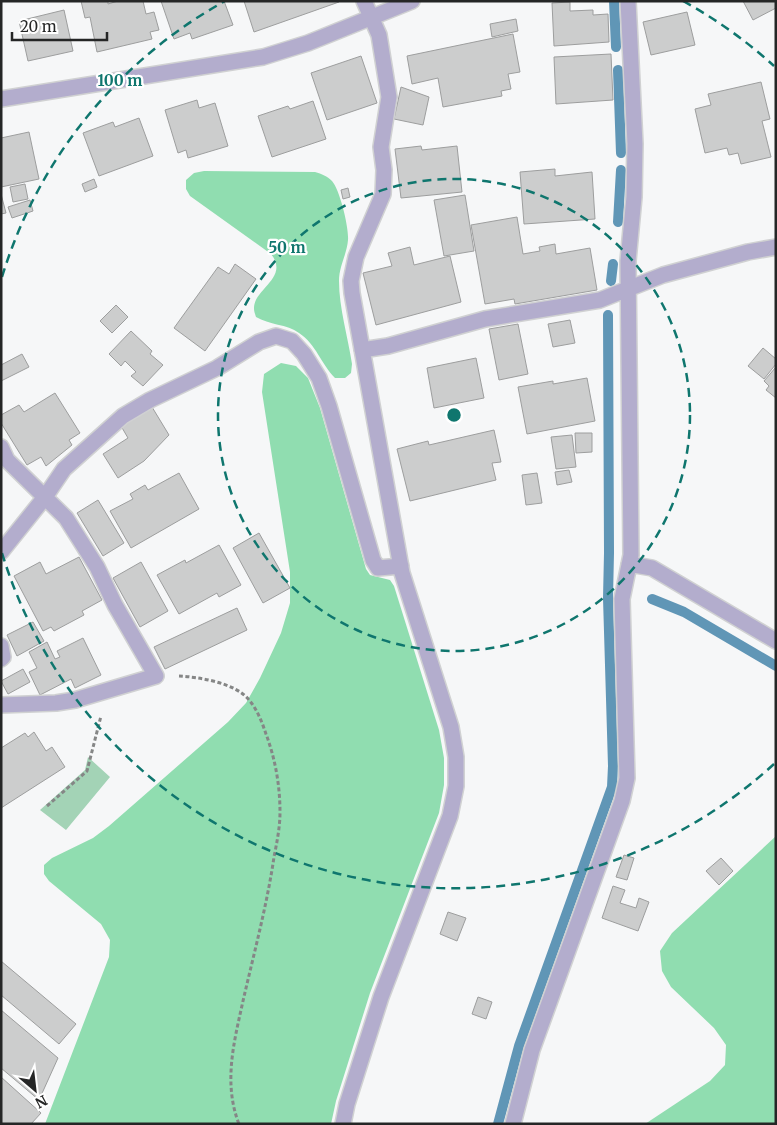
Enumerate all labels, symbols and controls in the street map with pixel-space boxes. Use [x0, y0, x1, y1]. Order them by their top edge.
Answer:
scale bar [12, 10, 108, 42]
text: 20 m [20, 17, 57, 36]
text: 100 m [98, 71, 142, 90]
text: 50 m [268, 238, 306, 257]
centre of rings [445, 406, 463, 424]
north arrow [10, 1065, 60, 1115]
text: N [32, 1091, 50, 1112]

